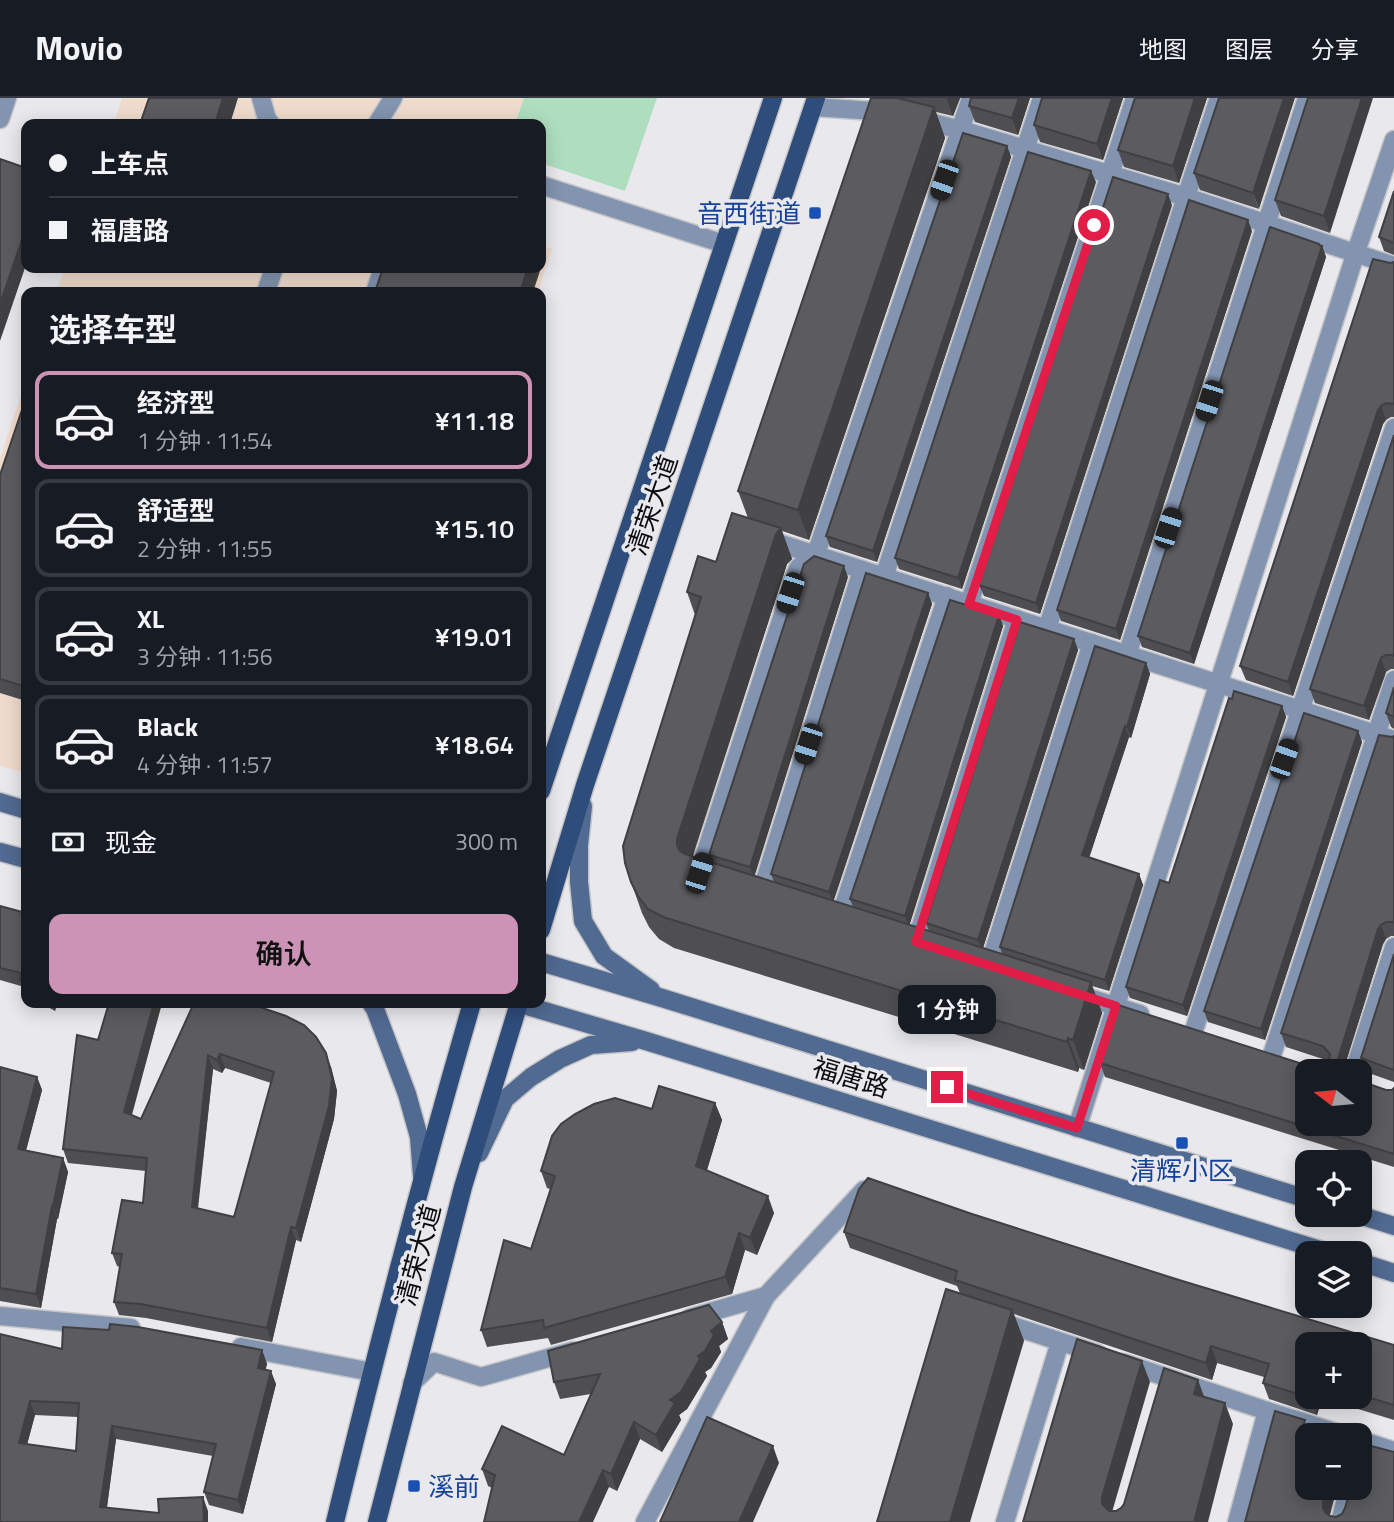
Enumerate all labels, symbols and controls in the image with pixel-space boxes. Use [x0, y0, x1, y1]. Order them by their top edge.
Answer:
text: Movio [35, 23, 123, 73]
text: 地图 [1139, 31, 1187, 67]
text: 图层 [1225, 31, 1273, 67]
text: 分享 [1311, 31, 1359, 67]
text: 上车点 [91, 144, 169, 183]
car [928, 157, 961, 203]
place label: 音西街道 [697, 194, 801, 233]
marker: 音西街道 [807, 205, 823, 221]
route start [1078, 209, 1110, 241]
text: 福唐路 [91, 211, 169, 250]
text: 选择车型 [49, 305, 177, 353]
car [1193, 378, 1226, 424]
text: 经济型 [137, 383, 215, 422]
icon: car [53, 389, 116, 452]
text: ¥11.18 [435, 401, 514, 440]
text: 1 分钟 · 11:54 [137, 423, 273, 458]
street label: 清荣大道 [617, 449, 687, 561]
text: 舒适型 [137, 491, 215, 530]
icon: car [53, 497, 116, 560]
car [1152, 505, 1185, 551]
text: ¥15.10 [435, 509, 514, 548]
text: 2 分钟 · 11:55 [137, 531, 273, 566]
car [774, 570, 807, 616]
text: XL [137, 599, 164, 638]
icon: car [53, 605, 116, 668]
text: ¥19.01 [435, 617, 514, 656]
text: 3 分钟 · 11:56 [137, 639, 273, 674]
text: Black [137, 707, 198, 746]
icon: car [53, 713, 116, 776]
car [792, 721, 825, 767]
text: ¥18.64 [435, 725, 514, 764]
car [1268, 736, 1301, 782]
text: 4 分钟 · 11:57 [137, 747, 273, 782]
icon: cash [49, 823, 87, 861]
text: 现金 [105, 823, 157, 862]
text: 300 m [455, 824, 518, 859]
car [683, 850, 716, 896]
button: 确认 [49, 914, 518, 994]
callout: 1 分钟 [898, 986, 996, 1034]
text: 1 分钟 [915, 992, 979, 1027]
street label: 福唐路 [808, 1047, 894, 1107]
north arrow [1295, 1059, 1372, 1136]
map controls [1295, 1059, 1372, 1500]
route end [931, 1071, 963, 1103]
marker: 清辉小区 [1174, 1135, 1190, 1151]
button: locate [1295, 1150, 1372, 1227]
place label: 清辉小区 [1130, 1151, 1234, 1190]
street label: 清荣大道 [386, 1200, 450, 1310]
button: layers [1295, 1241, 1372, 1318]
button: + [1295, 1332, 1372, 1409]
button: − [1295, 1423, 1372, 1500]
place label: 溪前 [428, 1467, 480, 1506]
marker: 溪前 [406, 1478, 422, 1494]

